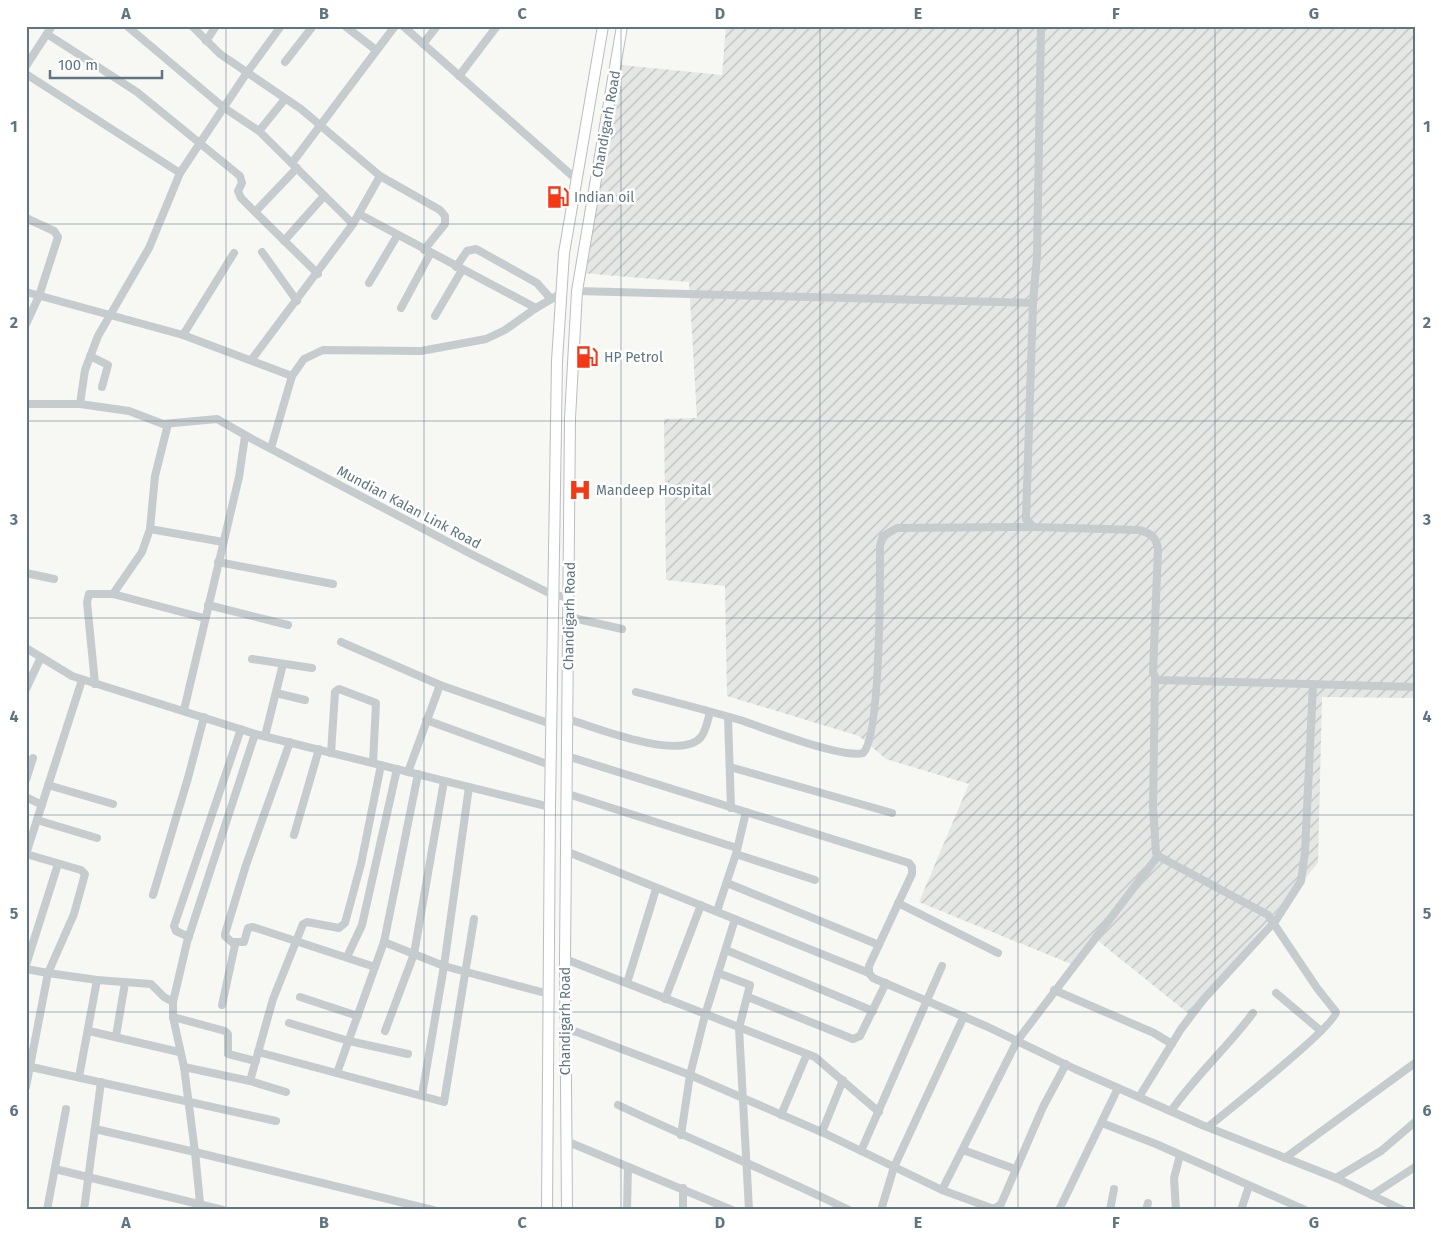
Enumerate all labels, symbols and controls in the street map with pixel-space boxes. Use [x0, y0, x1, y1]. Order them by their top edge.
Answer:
text: A [120, 4, 131, 23]
text: B [319, 4, 329, 23]
text: C [517, 4, 527, 23]
text: D [715, 4, 725, 23]
text: E [914, 4, 922, 23]
text: F [1112, 4, 1120, 23]
text: G [1309, 4, 1319, 23]
scale bar [50, 48, 162, 80]
text: 100 m [58, 56, 98, 74]
street label: Chandigarh Road [589, 69, 624, 179]
text: 1 [10, 117, 18, 136]
text: 1 [1423, 117, 1431, 136]
fuel station icon: Indian oil [545, 184, 571, 210]
place label: Indian oil [574, 189, 634, 206]
text: 2 [10, 313, 18, 332]
text: 2 [1423, 313, 1431, 332]
fuel station icon: HP Petrol [574, 344, 600, 370]
place label: HP Petrol [604, 349, 663, 366]
street label: Mundian Kalan Link Road [334, 462, 484, 553]
hospital icon: Mandeep Hospital [567, 477, 593, 503]
place label: Mandeep Hospital [596, 482, 711, 499]
text: 3 [9, 510, 18, 529]
text: 3 [1422, 510, 1431, 529]
street label: Chandigarh Road [560, 562, 579, 670]
text: 4 [9, 707, 19, 726]
text: 4 [1422, 707, 1432, 726]
text: 5 [10, 904, 19, 923]
text: 5 [1423, 904, 1432, 923]
street label: Chandigarh Road [557, 967, 574, 1075]
text: 6 [9, 1101, 19, 1120]
text: 6 [1422, 1101, 1432, 1120]
text: A [120, 1213, 131, 1232]
text: B [319, 1213, 329, 1232]
text: C [517, 1213, 527, 1232]
text: D [715, 1213, 725, 1232]
text: E [914, 1213, 922, 1232]
text: F [1112, 1213, 1120, 1232]
text: G [1309, 1213, 1319, 1232]

